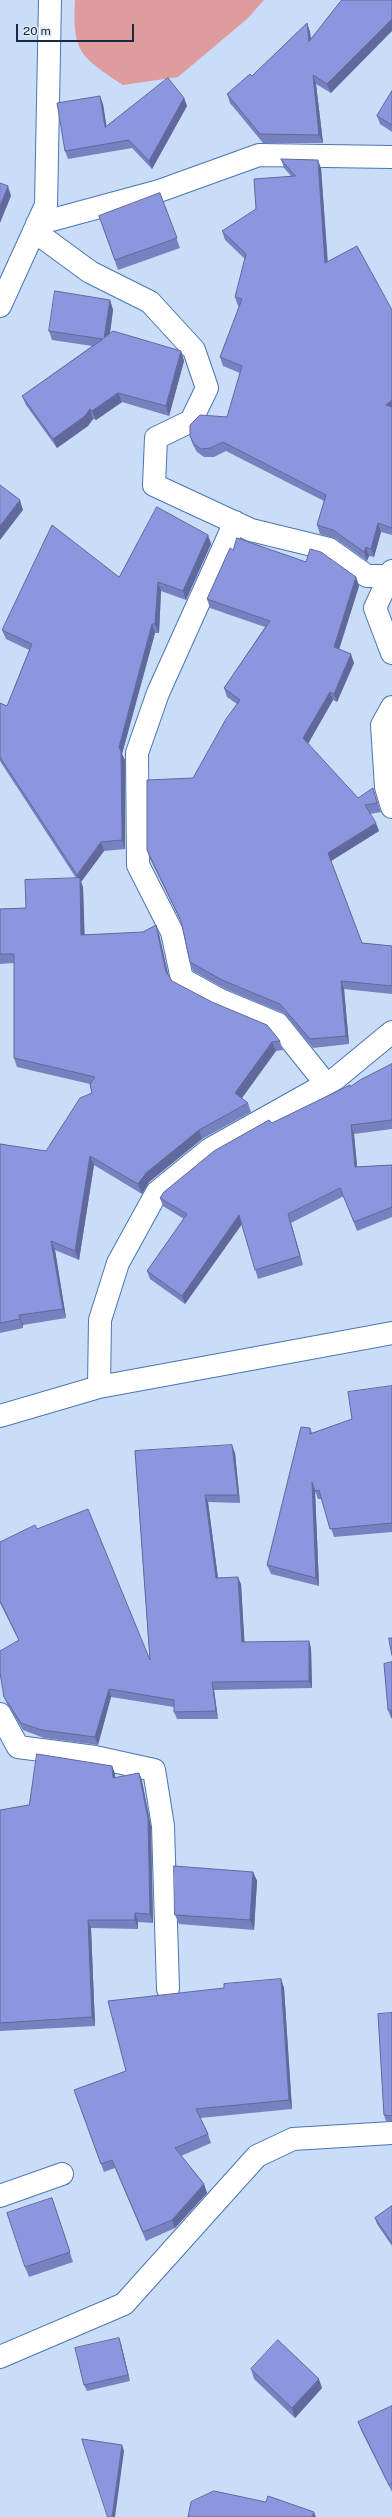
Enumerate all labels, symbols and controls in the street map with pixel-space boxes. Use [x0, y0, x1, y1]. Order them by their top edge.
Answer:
scale bar [18, 16, 136, 42]
text: 20 m [23, 24, 51, 38]

